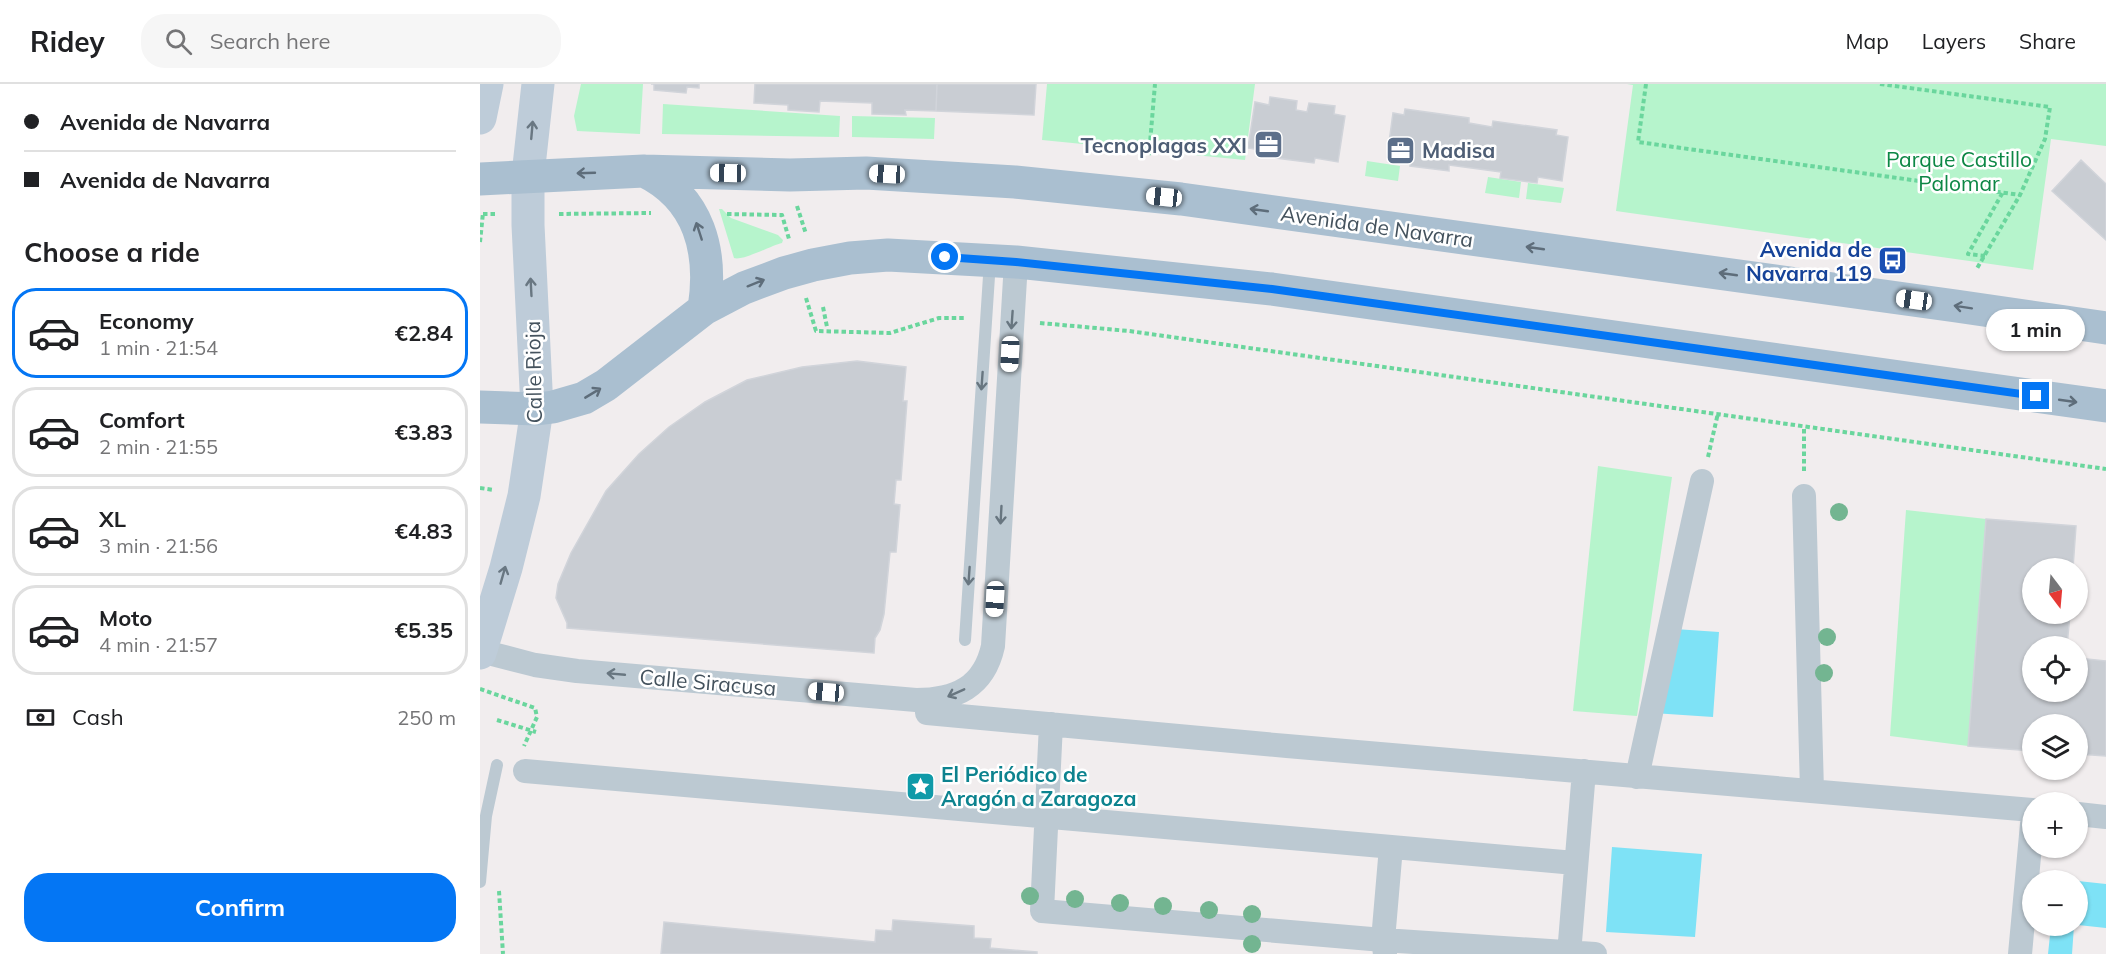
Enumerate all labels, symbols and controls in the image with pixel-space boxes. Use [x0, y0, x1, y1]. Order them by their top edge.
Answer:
search box [141, 14, 561, 68]
text: Ridey [30, 24, 105, 59]
icon: search [162, 25, 195, 58]
text: Search here [210, 27, 331, 55]
text: Map [1846, 28, 1889, 54]
text: Layers [1922, 28, 1986, 54]
text: Share [2019, 28, 2076, 54]
text: Avenida de Navarra [60, 108, 270, 136]
one-way arrow [527, 120, 538, 140]
office icon: Tecnoplagas XXI [1252, 129, 1284, 161]
place label: Tecnoplagas XXI [1080, 132, 1247, 158]
office icon: Madisa [1385, 134, 1417, 166]
place label: Madisa [1422, 137, 1495, 163]
park label: Parque Castillo Palomar [1886, 146, 2032, 196]
car [710, 164, 746, 182]
car [869, 164, 905, 184]
text: Avenida de Navarra [60, 166, 270, 194]
one-way arrow [577, 168, 597, 179]
car [1145, 186, 1183, 208]
street label: Avenida de Navarra [1279, 200, 1475, 252]
one-way arrow [1249, 204, 1269, 215]
one-way arrow [692, 222, 703, 241]
text: Choose a ride [24, 235, 200, 269]
place label: Avenida de Navarra 119 [1746, 236, 1872, 286]
one-way arrow [1526, 242, 1546, 253]
route start [931, 243, 958, 270]
bus stop icon: Avenida de Navarra 119 [1877, 245, 1909, 277]
one-way arrow [1719, 269, 1739, 280]
one-way arrow [746, 277, 765, 288]
one-way arrow [525, 278, 536, 298]
car [1895, 289, 1933, 311]
one-way arrow [1954, 301, 1973, 312]
icon: car [27, 306, 81, 360]
text: Economy [99, 307, 194, 335]
one-way arrow [1006, 309, 1017, 329]
callout: 1 min [1986, 309, 2086, 351]
text: 1 min [2009, 317, 2062, 342]
text: €2.84 [395, 319, 453, 347]
street label: Calle Rioja [519, 320, 547, 424]
text: 1 min · 21:54 [99, 335, 218, 360]
car [1000, 336, 1020, 372]
one-way arrow [976, 370, 987, 390]
route end [2022, 382, 2049, 409]
one-way arrow [584, 387, 601, 399]
one-way arrow [2058, 395, 2078, 406]
icon: car [27, 405, 81, 459]
text: Comfort [99, 406, 185, 434]
text: €3.83 [395, 418, 453, 446]
text: 2 min · 21:55 [99, 434, 218, 459]
icon: car [27, 504, 81, 558]
one-way arrow [995, 504, 1006, 524]
text: XL [99, 505, 126, 533]
text: €4.83 [395, 517, 453, 545]
text: 3 min · 21:56 [99, 533, 218, 558]
north arrow [2022, 558, 2088, 624]
map controls [2022, 558, 2088, 936]
one-way arrow [963, 565, 974, 585]
one-way arrow [498, 566, 509, 585]
car [985, 581, 1005, 617]
icon: car [27, 603, 81, 657]
text: Moto [99, 604, 152, 632]
text: €5.35 [395, 616, 453, 644]
text: 4 min · 21:57 [99, 632, 218, 657]
button: locate [2022, 636, 2088, 702]
street label: Calle Siracusa [639, 663, 777, 701]
one-way arrow [607, 669, 627, 680]
car [807, 681, 845, 703]
one-way arrow [947, 688, 965, 699]
icon: cash [24, 701, 57, 734]
text: Cash [72, 703, 124, 731]
text: 250 m [397, 705, 456, 730]
button: layers [2022, 714, 2088, 780]
place label: El Periódico de Aragón a Zaragoza [941, 761, 1137, 811]
place icon: El Periódico de Aragón a Zaragoza [904, 770, 936, 802]
button: + [2022, 792, 2088, 858]
button: − [2022, 870, 2088, 936]
button: Confirm [24, 873, 456, 942]

